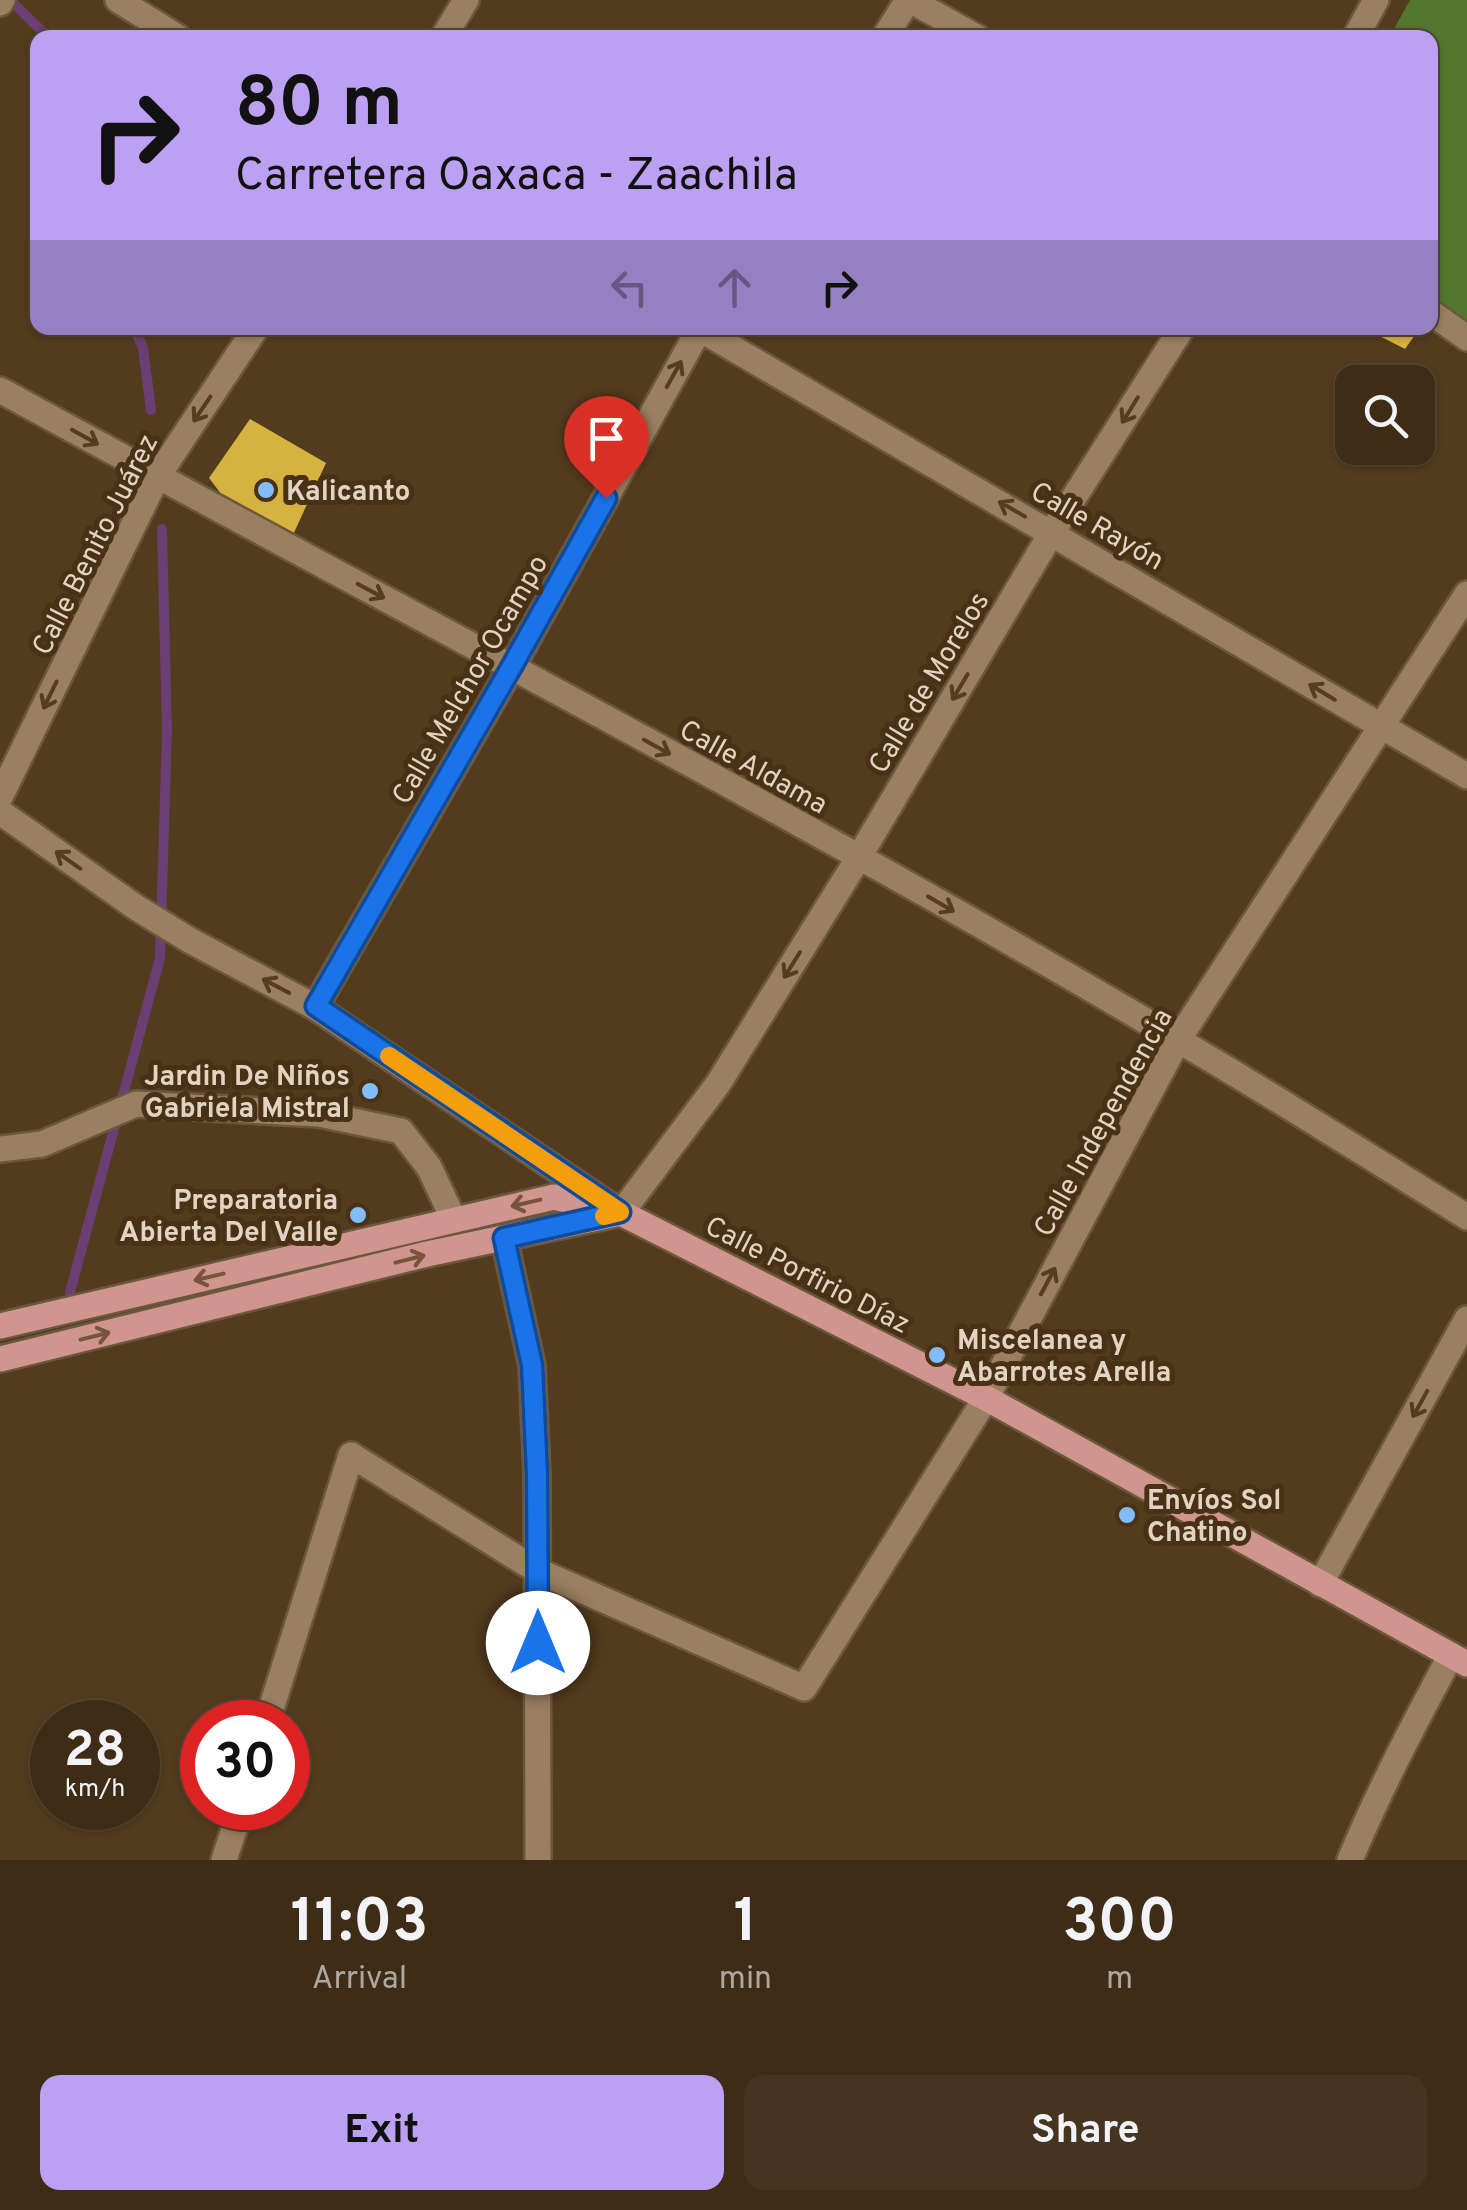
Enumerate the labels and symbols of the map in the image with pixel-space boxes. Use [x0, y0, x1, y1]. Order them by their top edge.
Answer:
one-way arrow [665, 359, 685, 389]
one-way arrow [192, 394, 213, 422]
one-way arrow [1120, 395, 1140, 424]
pin [564, 396, 649, 499]
one-way arrow [70, 428, 100, 448]
street label: Calle Benito Juárez [25, 429, 168, 662]
place label: Kalicanto [286, 475, 410, 511]
street label: Calle Rayón [1023, 475, 1170, 580]
marker: Kalicanto [255, 479, 277, 501]
one-way arrow [998, 499, 1027, 519]
street label: Calle Melchor Ocampo [385, 549, 558, 812]
one-way arrow [356, 582, 386, 602]
street label: Calle de Morelos [862, 586, 999, 781]
one-way arrow [950, 672, 970, 701]
one-way arrow [40, 680, 59, 710]
one-way arrow [1308, 682, 1337, 702]
street label: Calle Aldama [672, 713, 833, 824]
one-way arrow [642, 737, 671, 757]
one-way arrow [55, 850, 83, 871]
one-way arrow [926, 895, 955, 915]
one-way arrow [782, 950, 802, 979]
one-way arrow [262, 976, 292, 995]
street label: Calle Independencia [1027, 1003, 1182, 1244]
place label: Jardin De Niños Gabriela Mistral [144, 1060, 350, 1128]
marker: Jardin De Niños Gabriela Mistral [359, 1080, 381, 1102]
place label: Preparatoria Abierta Del Valle [119, 1184, 338, 1252]
one-way arrow [511, 1195, 543, 1213]
marker: Preparatoria Abierta Del Valle [347, 1204, 369, 1226]
street label: Calle Porfirio Díaz [698, 1210, 915, 1344]
one-way arrow [394, 1248, 425, 1267]
one-way arrow [1039, 1267, 1059, 1297]
one-way arrow [194, 1269, 226, 1287]
place label: Miscelanea y Abarrotes Arella [957, 1324, 1171, 1392]
one-way arrow [78, 1326, 110, 1344]
marker: Miscelanea y Abarrotes Arella [926, 1344, 948, 1366]
one-way arrow [1409, 1389, 1429, 1418]
place label: Envíos Sol Chatino [1147, 1484, 1281, 1552]
marker: Envíos Sol Chatino [1116, 1504, 1138, 1526]
position arrow [486, 1591, 590, 1695]
speed limit sign: 30 [180, 1700, 310, 1830]

